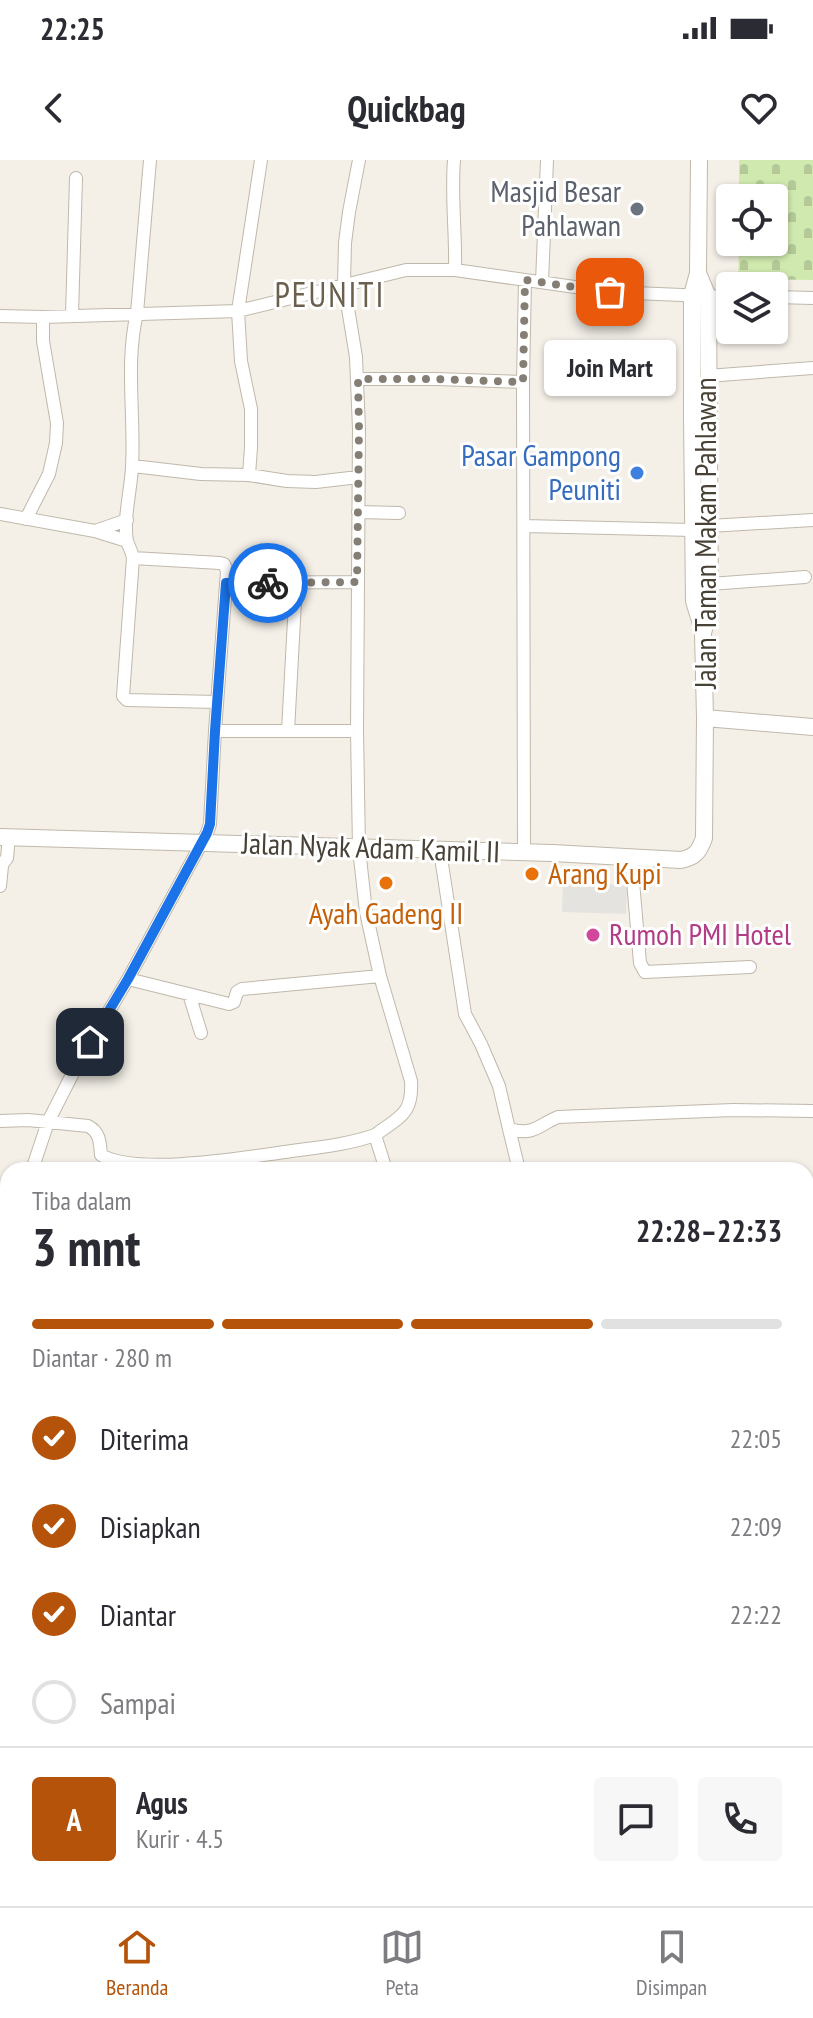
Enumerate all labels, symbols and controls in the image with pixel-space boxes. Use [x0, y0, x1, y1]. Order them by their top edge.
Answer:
text: 22:25 [40, 9, 105, 48]
text: Quickbag [347, 85, 466, 132]
icon: back [32, 86, 76, 130]
icon: heart [737, 86, 781, 130]
place label: Masjid Besar Pahlawan [491, 171, 622, 244]
map controls [716, 184, 788, 344]
button: locate [716, 184, 788, 256]
marker: Masjid Besar Pahlawan [628, 200, 646, 218]
pin [576, 258, 644, 326]
icon: bag [588, 270, 632, 314]
district label: PEUNITI [275, 272, 385, 316]
button: layers [716, 272, 788, 344]
callout: Join Mart [544, 340, 676, 396]
text: Join Mart [567, 351, 653, 384]
street label: Jalan Taman Makam Pahlawan [685, 377, 724, 690]
place label: Pasar Gampong Peuniti [461, 435, 621, 508]
marker: Pasar Gampong Peuniti [628, 464, 646, 482]
courier [228, 543, 308, 623]
icon: bike [246, 561, 290, 605]
street label: Jalan Nyak Adam Kamil II [240, 822, 501, 870]
place label: Arang Kupi [548, 853, 662, 892]
marker: Arang Kupi [523, 865, 541, 883]
marker: Ayah Gadeng II [377, 874, 395, 892]
place label: Ayah Gadeng II [309, 893, 463, 932]
place label: Rumoh PMI Hotel [609, 914, 791, 953]
marker: Rumoh PMI Hotel [584, 926, 602, 944]
pin [56, 1008, 124, 1076]
icon: home [68, 1020, 112, 1064]
text: Tiba dalam [32, 1184, 132, 1217]
text: 22:28–22:33 [636, 1211, 782, 1250]
text: 3 mnt [32, 1213, 140, 1280]
text: Diantar · 280 m [32, 1341, 172, 1374]
icon: check [32, 1416, 76, 1460]
text: Diterima [100, 1419, 189, 1458]
text: 22:05 [730, 1422, 782, 1455]
icon: check [32, 1504, 76, 1548]
text: Disiapkan [100, 1507, 201, 1546]
text: 22:09 [730, 1510, 782, 1543]
icon: check [32, 1592, 76, 1636]
text: Diantar [100, 1595, 176, 1634]
text: 22:22 [730, 1598, 782, 1631]
text: Sampai [100, 1683, 176, 1722]
button: chat [594, 1777, 678, 1861]
button: phone [698, 1777, 782, 1861]
text: Agus [136, 1783, 188, 1822]
text: A [66, 1800, 82, 1839]
text: Kurir · 4.5 [136, 1822, 224, 1855]
tab: Beranda [106, 1925, 168, 2001]
tab: Peta [380, 1925, 424, 2001]
tab: Disimpan [636, 1925, 707, 2001]

